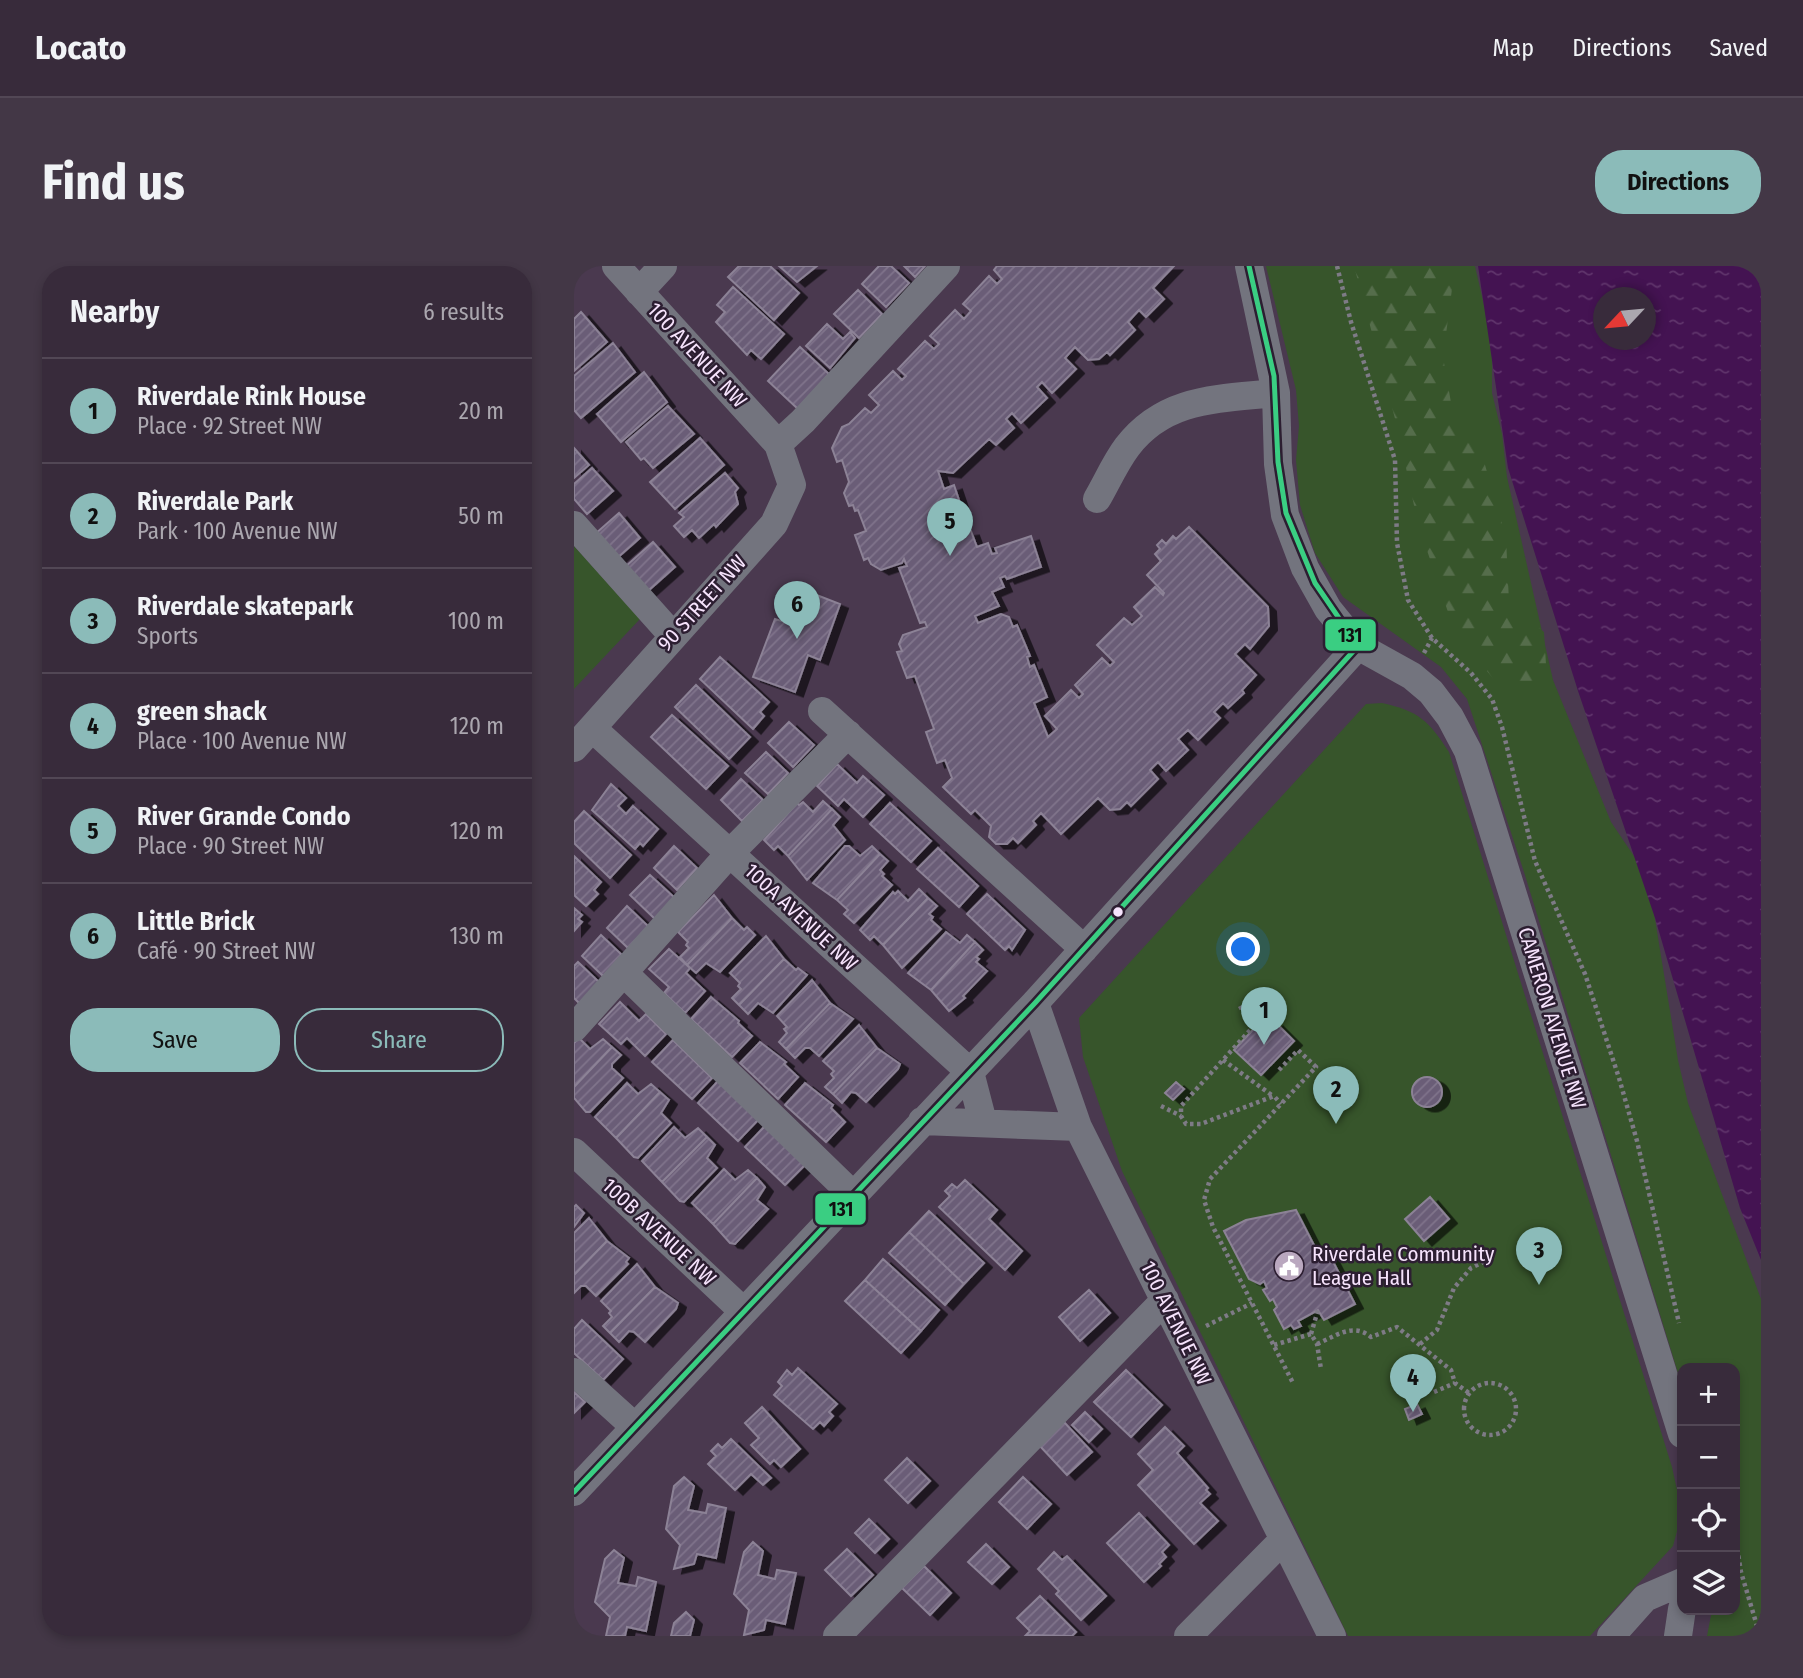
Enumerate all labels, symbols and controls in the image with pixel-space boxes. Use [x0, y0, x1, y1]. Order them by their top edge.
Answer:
text: Locato [35, 28, 126, 68]
text: Map [1493, 34, 1534, 62]
text: Directions [1572, 34, 1671, 62]
text: Saved [1709, 34, 1768, 62]
button: Directions [1595, 150, 1761, 214]
text: Find us [42, 153, 185, 212]
north arrow [1593, 287, 1656, 350]
text: Nearby [70, 294, 159, 330]
street label: 100 AVENUE NW [642, 297, 753, 413]
text: 6 results [423, 298, 504, 326]
text: Riverdale Rink House [137, 381, 366, 412]
text: 1 [88, 397, 98, 425]
text: 20 m [459, 397, 504, 425]
text: Place · 92 Street NW [137, 412, 322, 440]
text: Riverdale Park [137, 486, 293, 517]
pin: 5 [927, 498, 973, 556]
text: 2 [88, 502, 98, 530]
text: 50 m [458, 502, 504, 530]
text: Park · 100 Avenue NW [137, 517, 338, 545]
street label: 90 STREET NW [652, 550, 752, 656]
pin: 6 [774, 581, 820, 639]
text: Riverdale skatepark [137, 591, 353, 622]
text: 3 [88, 607, 98, 635]
text: 100 m [448, 607, 504, 635]
line badge: 131 [1324, 618, 1377, 652]
text: Sports [137, 622, 198, 650]
text: 131 [1338, 624, 1362, 647]
text: green shack [137, 696, 267, 727]
text: 4 [87, 712, 99, 740]
text: 120 m [450, 712, 504, 740]
text: Place · 100 Avenue NW [137, 727, 347, 755]
text: River Grande Condo [137, 801, 351, 832]
text: 5 [87, 817, 99, 845]
text: 120 m [450, 817, 504, 845]
text: Place · 90 Street NW [137, 832, 324, 860]
street label: 100A AVENUE NW [739, 858, 863, 976]
unlabelled marker [1111, 905, 1125, 919]
text: Little Brick [137, 906, 255, 937]
text: 6 [87, 922, 99, 950]
text: 130 m [450, 922, 504, 950]
street label: CAMERON AVENUE NW [1512, 924, 1592, 1112]
your location [1226, 932, 1260, 966]
text: Café · 90 Street NW [137, 937, 315, 965]
pin: 1 [1241, 987, 1287, 1045]
button: Save [70, 1008, 280, 1072]
button: Share [294, 1008, 504, 1072]
pin: 2 [1313, 1066, 1359, 1124]
street label: 100B AVENUE NW [597, 1173, 722, 1292]
line badge: 131 [814, 1192, 867, 1226]
text: 131 [829, 1198, 853, 1221]
pin: 3 [1516, 1227, 1562, 1285]
place label: Riverdale Community League Hall [1312, 1241, 1495, 1291]
public building icon: Riverdale Community League Hall [1272, 1249, 1306, 1283]
street label: 100 AVENUE NW [1135, 1257, 1217, 1389]
pin: 4 [1390, 1354, 1436, 1412]
map controls [1677, 1363, 1740, 1615]
button: + [1677, 1363, 1740, 1426]
button: − [1677, 1426, 1740, 1489]
button: locate [1677, 1489, 1740, 1552]
button: layers [1677, 1552, 1740, 1615]

